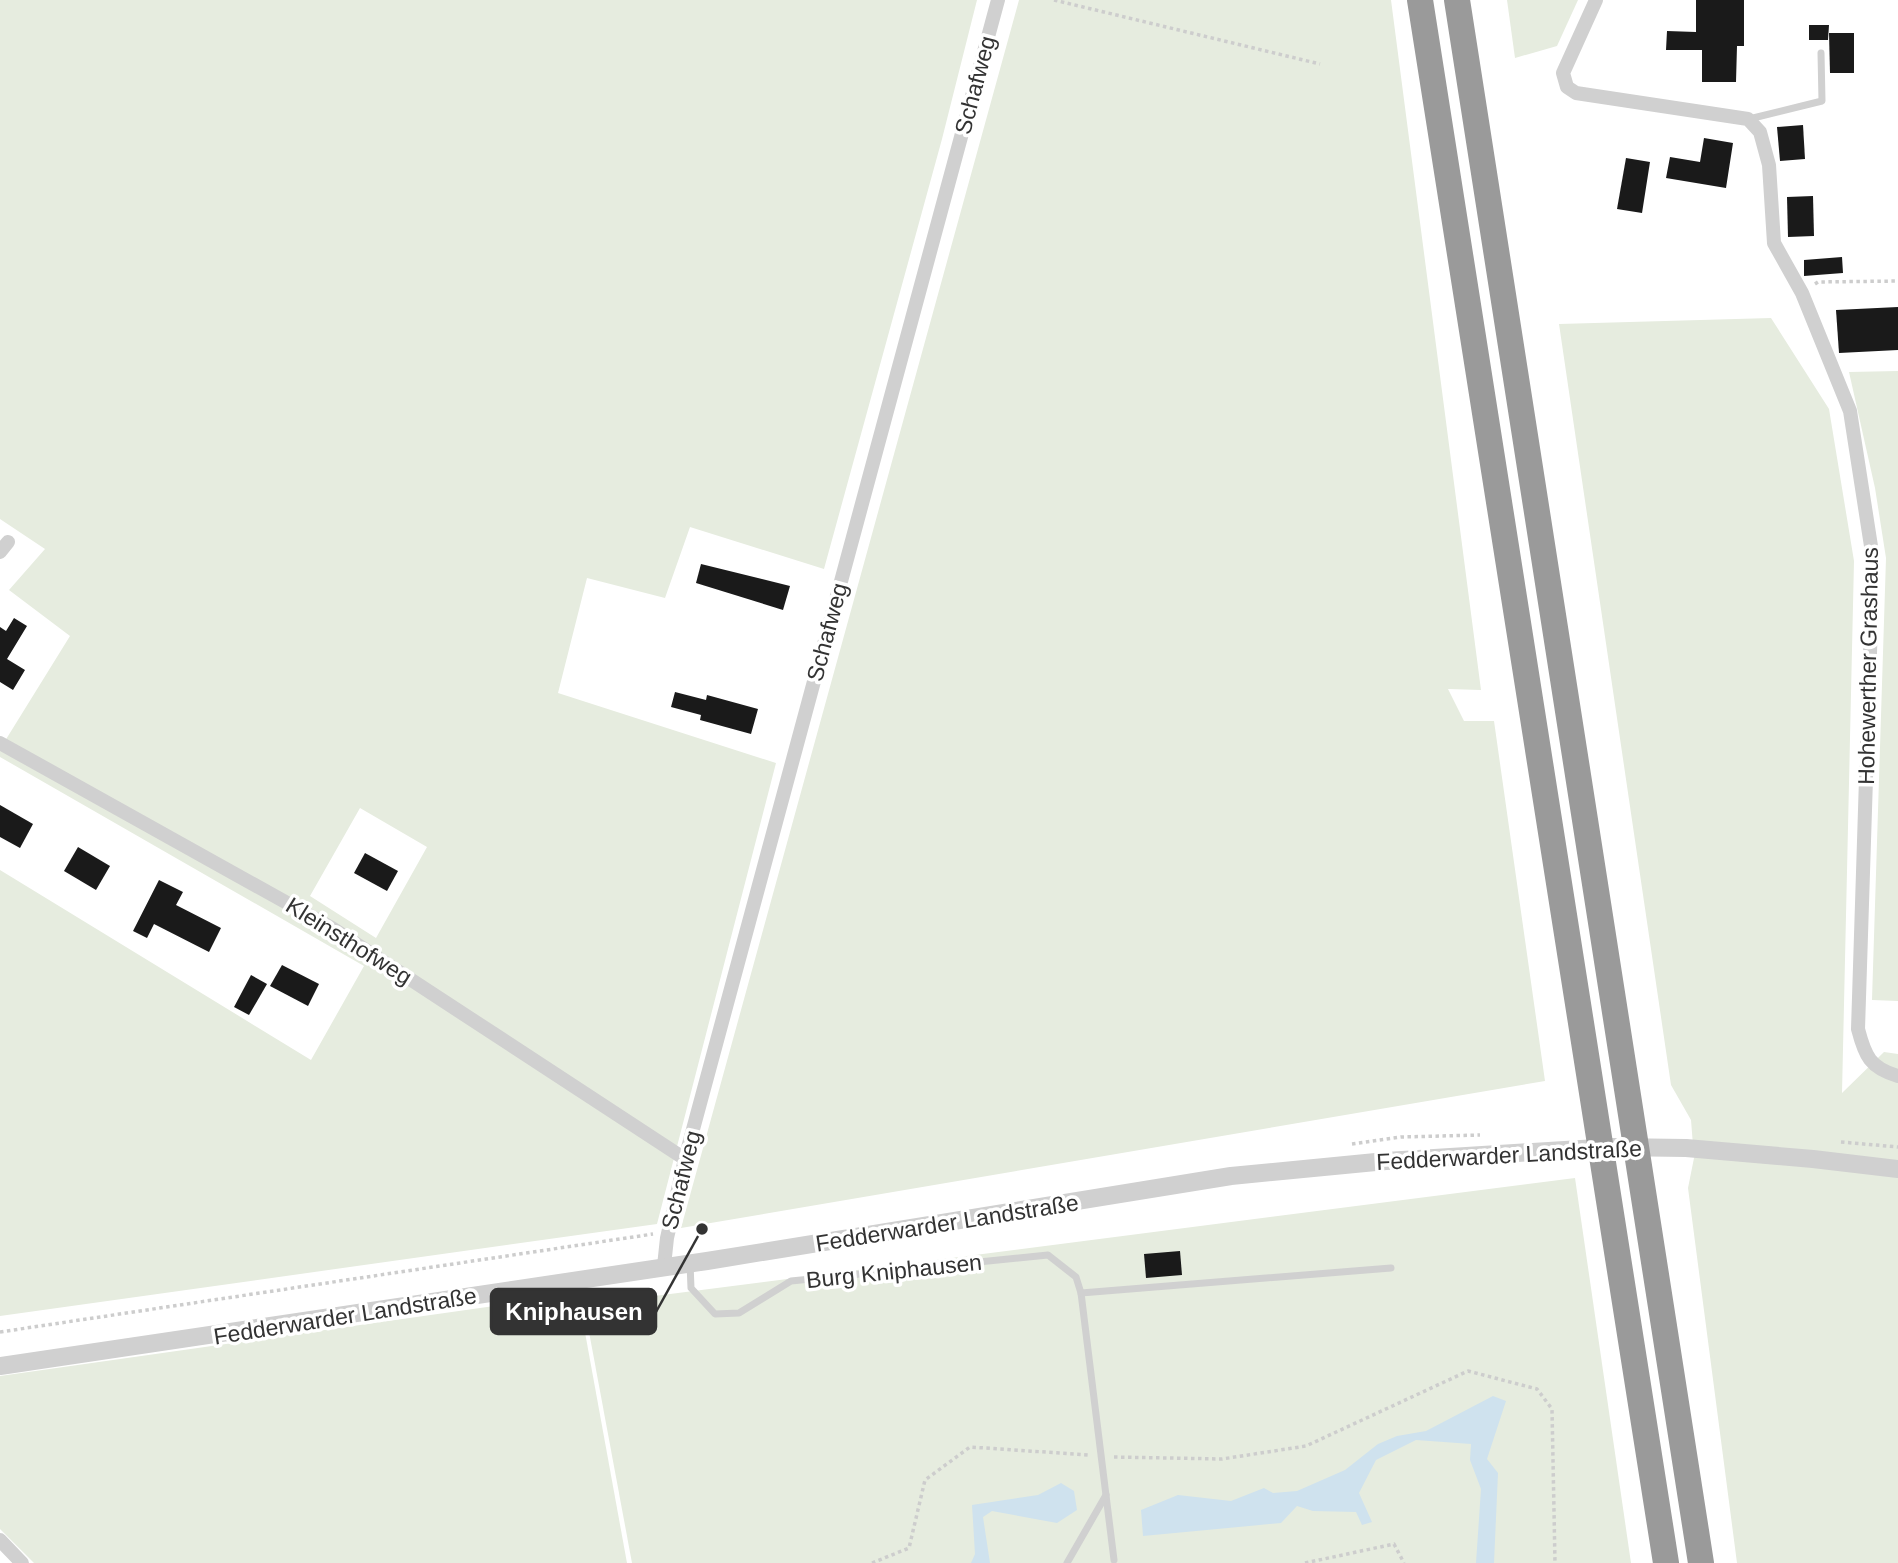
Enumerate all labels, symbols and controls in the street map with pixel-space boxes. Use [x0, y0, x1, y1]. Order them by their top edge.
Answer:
street label: Schafweg [949, 33, 1001, 137]
street label: Hohewerther Grashaus [1853, 547, 1883, 785]
street label: Schafweg [801, 580, 853, 684]
street label: Kleinsthofweg [281, 892, 417, 990]
street label: Schafweg [656, 1128, 706, 1232]
street label: Fedderwarder Landstraße [1376, 1135, 1642, 1175]
street label: Fedderwarder Landstraße [814, 1189, 1080, 1257]
street label: Burg Kniphausen [805, 1249, 983, 1293]
street label: Fedderwarder Landstraße [212, 1282, 478, 1350]
callout: Kniphausen [491, 1289, 656, 1334]
text: Kniphausen [505, 1298, 643, 1325]

